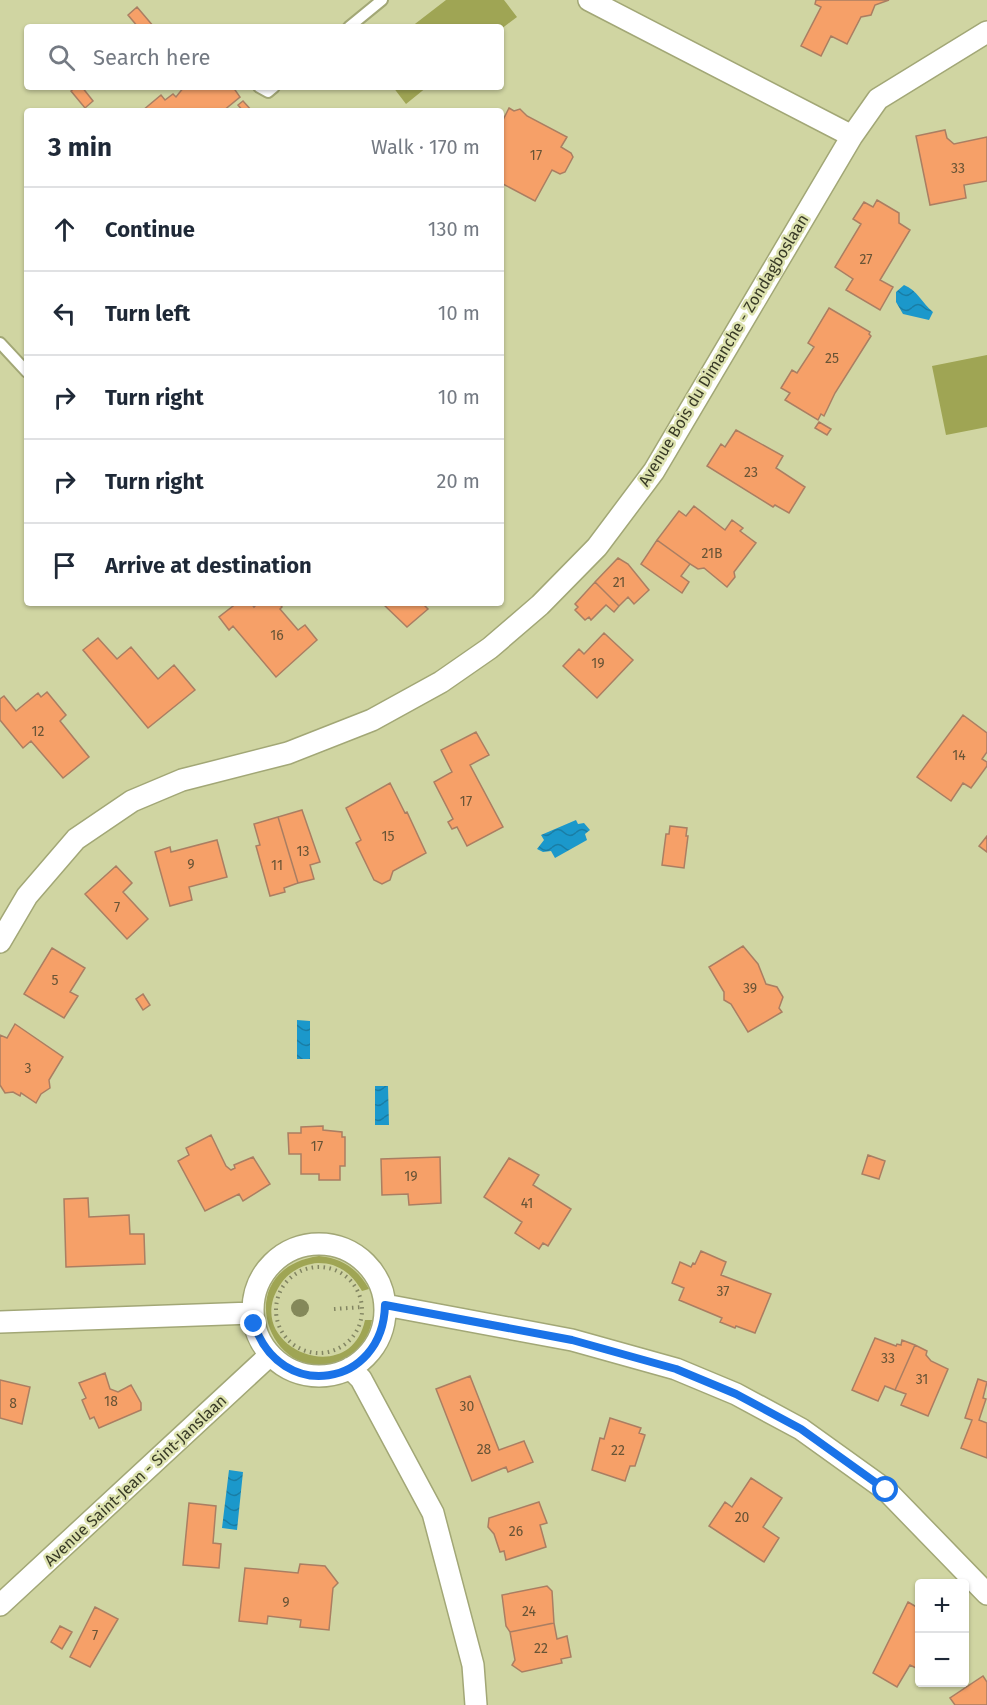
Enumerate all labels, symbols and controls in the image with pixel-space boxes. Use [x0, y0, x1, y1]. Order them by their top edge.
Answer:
search box [24, 24, 504, 90]
icon: search [45, 41, 78, 74]
text: Search here [93, 44, 211, 71]
text: 3 min [48, 132, 112, 163]
text: Walk · 170 m [371, 135, 480, 159]
house number: 17 [530, 147, 542, 164]
house number: 33 [951, 160, 965, 177]
street label: Avenue Bois du Dimanche - Zondagboslaan [634, 211, 812, 490]
icon: ahead [48, 213, 81, 246]
text: Continue [105, 216, 195, 243]
text: 130 m [428, 217, 480, 241]
house number: 27 [859, 251, 873, 268]
icon: left [48, 297, 81, 330]
text: Turn left [105, 300, 190, 327]
text: 10 m [438, 301, 480, 325]
house number: 25 [825, 350, 839, 367]
icon: right [48, 381, 81, 414]
text: Turn right [105, 384, 204, 411]
text: 10 m [438, 385, 480, 409]
house number: 23 [744, 464, 758, 481]
icon: right [48, 465, 81, 498]
text: Turn right [105, 468, 204, 495]
text: 20 m [437, 469, 480, 493]
house number: 21B [701, 545, 723, 562]
icon: arrive [48, 549, 81, 582]
text: Arrive at destination [105, 552, 312, 579]
house number: 21 [613, 574, 625, 591]
house number: 16 [270, 627, 284, 644]
house number: 19 [591, 655, 605, 672]
house number: 12 [32, 723, 45, 740]
house number: 14 [952, 747, 966, 764]
house number: 17 [460, 793, 472, 810]
house number: 15 [381, 828, 395, 845]
house number: 13 [296, 843, 310, 860]
house number: 9 [187, 856, 195, 873]
house number: 11 [271, 857, 283, 874]
house number: 7 [114, 899, 120, 916]
house number: 5 [51, 972, 59, 989]
house number: 39 [743, 980, 757, 997]
house number: 3 [25, 1060, 32, 1077]
house number: 17 [311, 1138, 323, 1155]
house number: 19 [404, 1168, 418, 1185]
house number: 41 [521, 1195, 533, 1212]
house number: 37 [716, 1283, 730, 1300]
route end [240, 1310, 266, 1336]
house number: 33 [881, 1350, 895, 1367]
house number: 31 [916, 1371, 928, 1388]
street label: Avenue Saint-Jean - Sint-Janslaan [40, 1391, 230, 1570]
house number: 18 [104, 1393, 118, 1410]
house number: 8 [9, 1395, 17, 1412]
house number: 30 [460, 1398, 475, 1415]
house number: 28 [477, 1441, 492, 1458]
house number: 22 [611, 1442, 625, 1459]
route start [872, 1476, 898, 1502]
house number: 20 [735, 1509, 750, 1526]
house number: 26 [509, 1523, 523, 1540]
map controls [915, 1579, 969, 1687]
button: + [915, 1579, 969, 1633]
house number: 9 [282, 1594, 290, 1611]
house number: 24 [522, 1603, 537, 1620]
house number: 7 [92, 1627, 98, 1644]
button: − [915, 1633, 969, 1687]
house number: 22 [534, 1640, 548, 1657]

